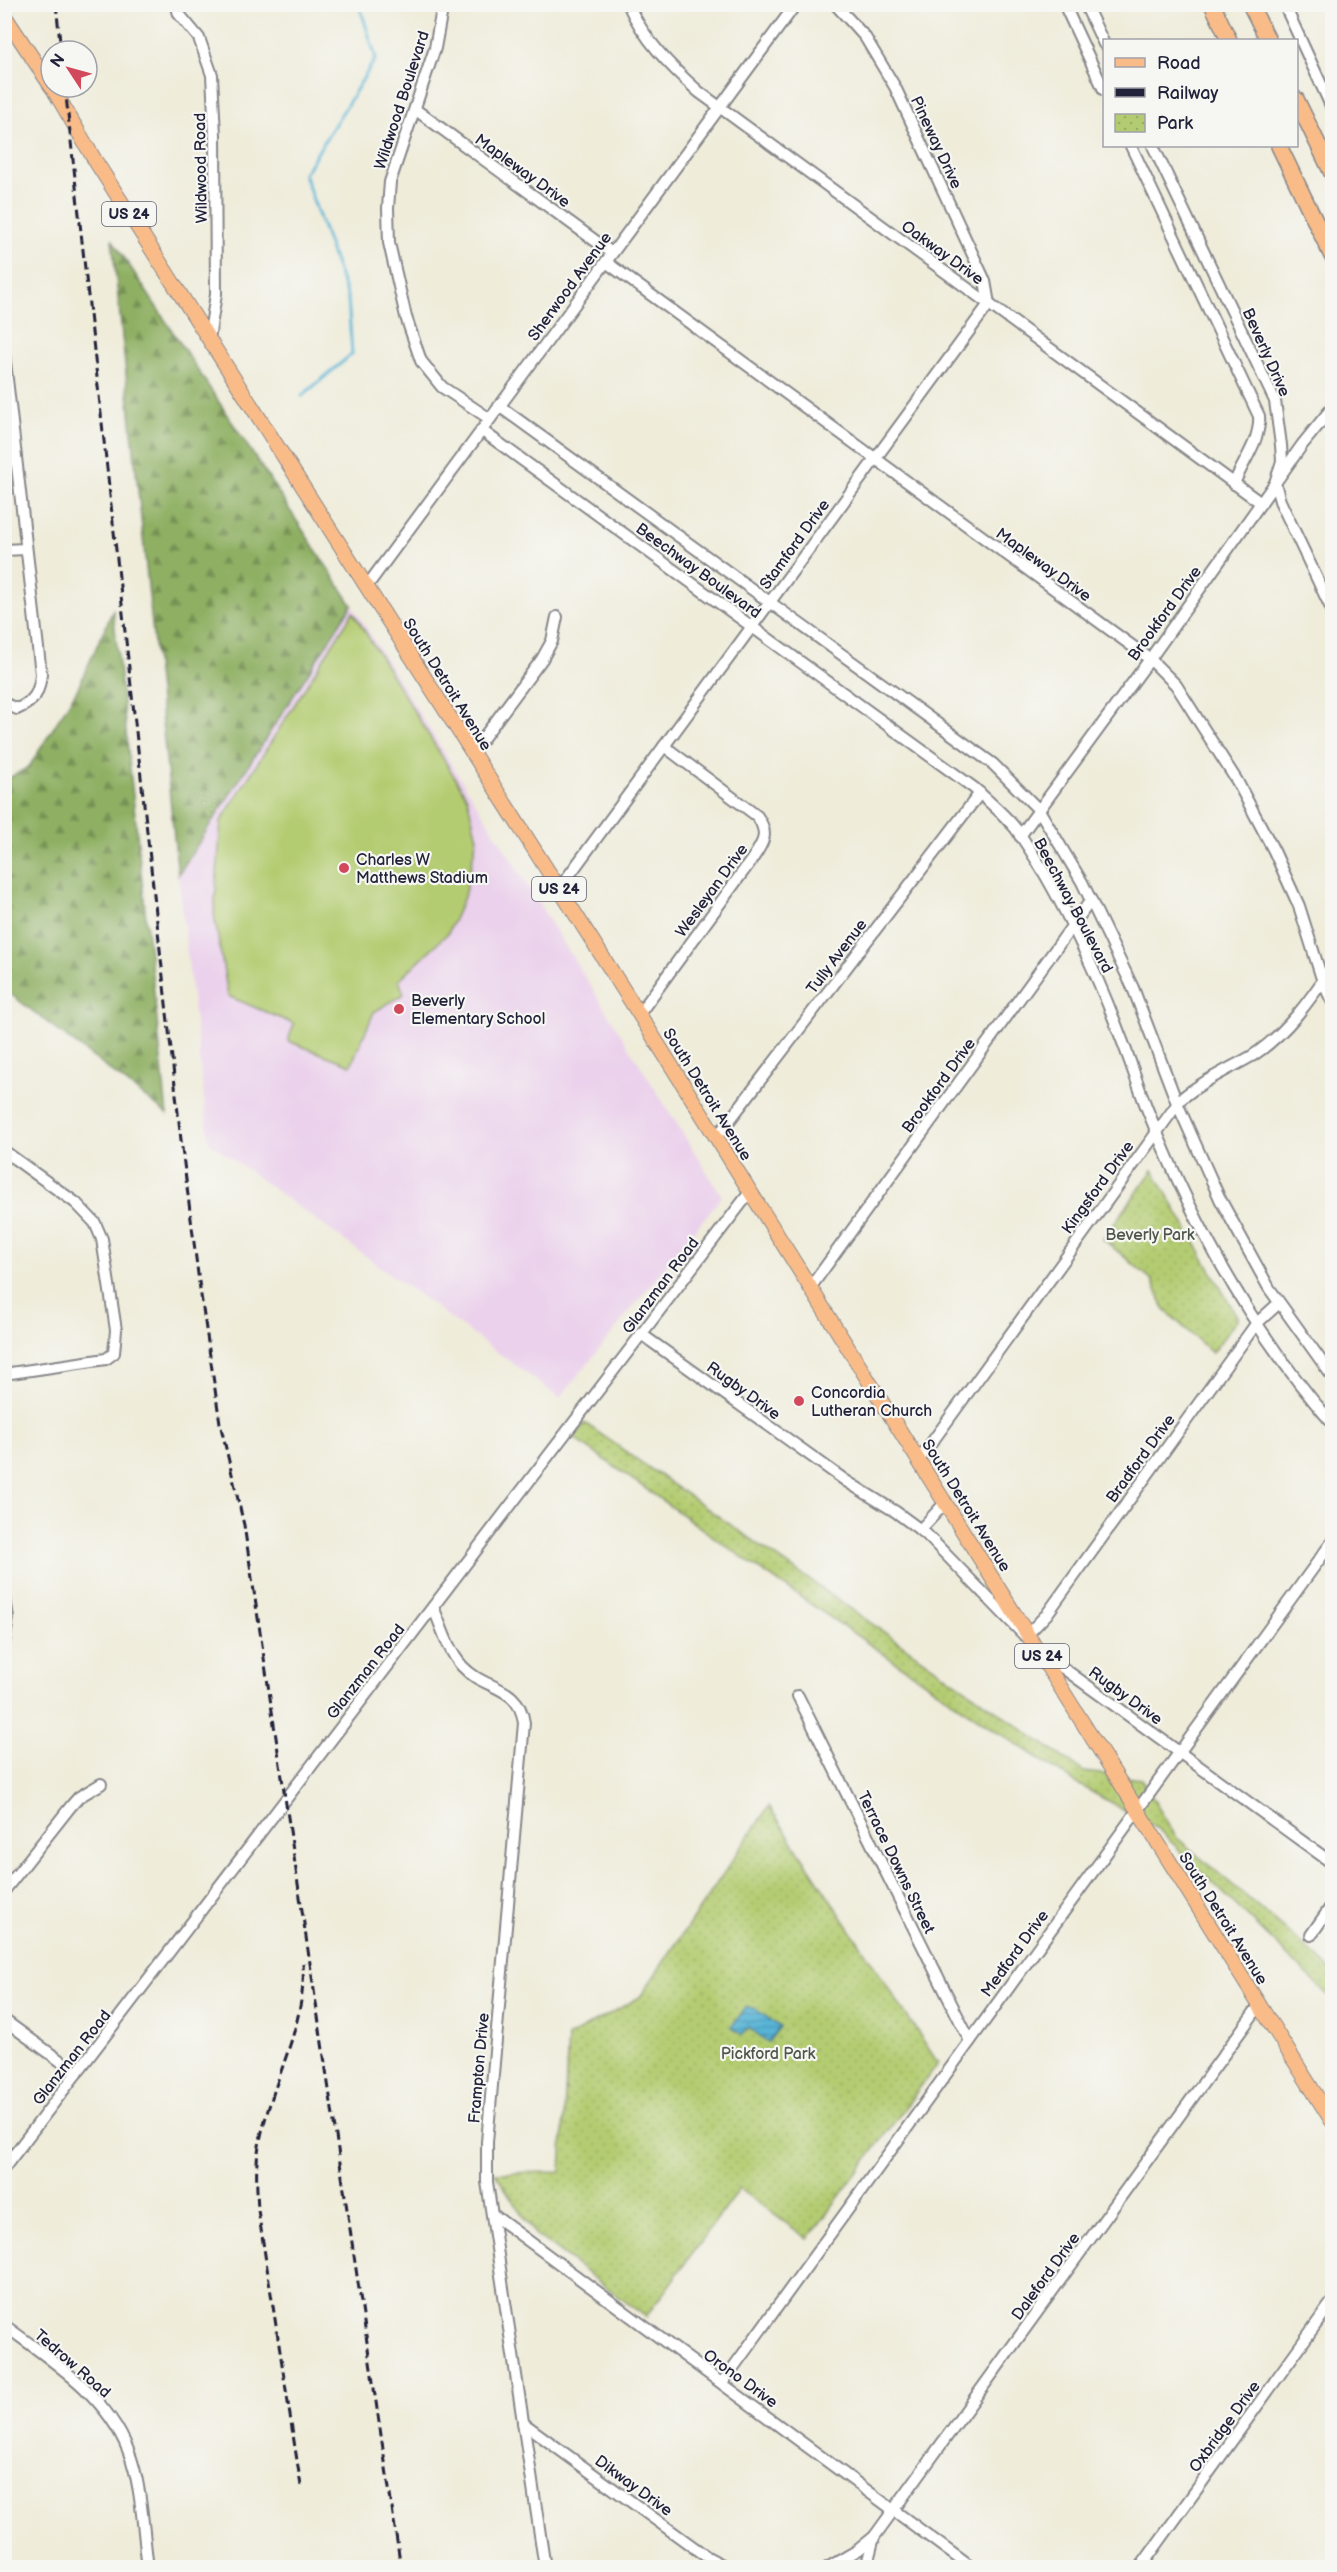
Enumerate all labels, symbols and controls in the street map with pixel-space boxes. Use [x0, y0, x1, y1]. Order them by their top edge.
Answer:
street label: Wildwood Boulevard [371, 29, 434, 172]
north arrow [39, 39, 99, 99]
legend [1103, 39, 1298, 147]
text: N [47, 51, 69, 72]
text: Road [1157, 53, 1201, 74]
text: Railway [1157, 83, 1219, 104]
street label: Pineway Drive [906, 93, 966, 192]
street label: Wildwood Road [191, 113, 212, 223]
text: Park [1157, 113, 1193, 134]
street label: Mapleway Drive [471, 130, 574, 212]
road number: US 24 [102, 202, 156, 226]
street label: Oakway Drive [897, 217, 987, 290]
street label: Sherwood Avenue [524, 228, 616, 345]
street label: Beverly Drive [1238, 305, 1294, 400]
street label: Stamford Drive [756, 496, 835, 594]
street label: Beechway Boulevard [632, 519, 764, 623]
street label: Mapleway Drive [992, 524, 1095, 606]
street label: Brookford Drive [1124, 562, 1206, 665]
street label: South Detroit Avenue [398, 615, 495, 755]
street label: Beechway Boulevard [1029, 835, 1116, 976]
street label: Wesleyan Drive [672, 840, 753, 941]
place label: Charles W Matthews Stadium [356, 851, 488, 888]
marker: Charles W Matthews Stadium [337, 861, 351, 875]
road number: US 24 [532, 877, 586, 901]
street label: Tully Avenue [803, 915, 872, 998]
place label: Beverly Elementary School [411, 992, 545, 1029]
marker: Beverly Elementary School [392, 1002, 406, 1016]
street label: South Detroit Avenue [658, 1025, 755, 1165]
street label: Brookford Drive [898, 1034, 980, 1137]
street label: Kingsford Drive [1058, 1137, 1139, 1238]
park label: Beverly Park [1105, 1226, 1195, 1245]
street label: Glanzman Road [619, 1234, 704, 1338]
street label: Rugby Drive [703, 1358, 784, 1425]
place label: Concordia Lutheran Church [811, 1384, 932, 1421]
marker: Concordia Lutheran Church [792, 1394, 806, 1408]
street label: Bradford Drive [1103, 1411, 1180, 1507]
street label: South Detroit Avenue [917, 1436, 1014, 1576]
street label: Glanzman Road [323, 1621, 409, 1723]
road number: US 24 [1015, 1644, 1069, 1668]
street label: Rugby Drive [1085, 1663, 1166, 1730]
street label: Terrace Downs Street [853, 1788, 938, 1937]
street label: South Detroit Avenue [1174, 1849, 1271, 1989]
street label: Medford Drive [977, 1906, 1053, 2001]
street label: Glanzman Road [29, 2007, 115, 2109]
street label: Frampton Drive [465, 2012, 494, 2124]
park label: Pickford Park [721, 2045, 815, 2064]
street label: Daleford Drive [1008, 2229, 1085, 2324]
street label: Tedrow Road [30, 2326, 114, 2402]
street label: Orono Drive [699, 2346, 781, 2413]
street label: Oxbridge Drive [1186, 2377, 1265, 2476]
street label: Dikway Drive [591, 2452, 676, 2521]

